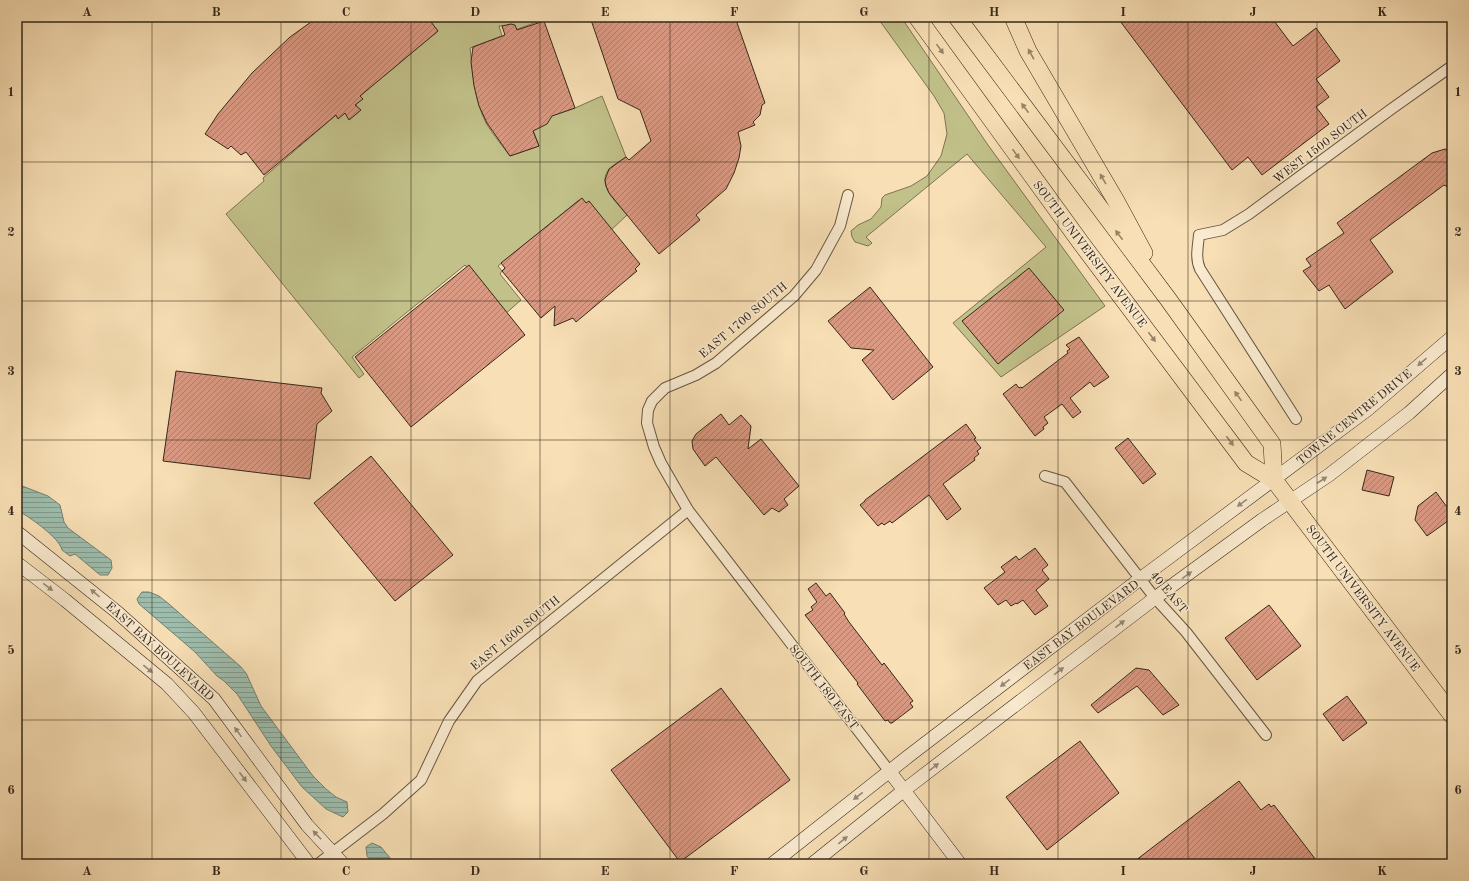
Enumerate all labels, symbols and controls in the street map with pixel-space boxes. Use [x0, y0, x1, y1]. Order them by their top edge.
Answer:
text: A [82, 6, 92, 19]
text: B [211, 6, 221, 19]
text: C [342, 6, 350, 19]
text: D [470, 6, 480, 19]
text: E [601, 6, 610, 19]
text: F [730, 6, 739, 19]
text: G [859, 6, 869, 19]
text: H [989, 6, 1000, 19]
text: I [1120, 6, 1126, 19]
text: J [1249, 6, 1257, 19]
text: K [1377, 6, 1387, 19]
one-way arrow [935, 43, 944, 54]
one-way arrow [1027, 49, 1034, 60]
text: 1 [7, 86, 15, 99]
text: 1 [1454, 86, 1462, 99]
one-way arrow [1021, 103, 1029, 114]
street label: WEST 1500 SOUTH [1271, 107, 1370, 186]
one-way arrow [1012, 148, 1020, 159]
one-way arrow [1100, 173, 1107, 185]
street label: SOUTH UNIVERSITY AVENUE [1030, 179, 1148, 330]
text: 2 [7, 226, 15, 239]
text: 2 [1454, 226, 1462, 239]
one-way arrow [1115, 229, 1124, 240]
street label: EAST 1700 SOUTH [697, 281, 790, 361]
one-way arrow [1148, 331, 1156, 342]
one-way arrow [1417, 358, 1427, 367]
text: 3 [7, 365, 15, 378]
text: 3 [1454, 365, 1462, 378]
street label: TOWNE CENTRE DRIVE [1295, 368, 1414, 468]
one-way arrow [1234, 391, 1242, 402]
one-way arrow [1226, 435, 1234, 446]
one-way arrow [1317, 476, 1327, 484]
one-way arrow [1237, 499, 1248, 507]
text: 4 [7, 505, 15, 518]
text: 4 [1454, 505, 1462, 518]
street label: SOUTH UNIVERSITY AVENUE [1303, 523, 1421, 674]
street label: 40 EAST [1147, 569, 1189, 616]
one-way arrow [1181, 571, 1192, 579]
street label: EAST BAY BOULEVARD [1022, 579, 1142, 673]
one-way arrow [43, 583, 53, 591]
one-way arrow [90, 589, 100, 598]
street label: EAST 1600 SOUTH [469, 594, 563, 673]
street label: EAST BAY BOULEVARD [103, 600, 216, 703]
one-way arrow [1115, 620, 1126, 629]
street label: SOUTH 180 EAST [786, 643, 860, 732]
text: 5 [7, 644, 15, 657]
text: 5 [1454, 644, 1462, 657]
one-way arrow [143, 665, 154, 674]
one-way arrow [1054, 667, 1065, 675]
one-way arrow [999, 678, 1010, 687]
one-way arrow [234, 726, 242, 737]
one-way arrow [929, 764, 939, 772]
one-way arrow [239, 772, 247, 783]
text: 6 [7, 784, 15, 797]
text: 6 [1454, 784, 1462, 797]
one-way arrow [853, 791, 864, 800]
one-way arrow [312, 830, 321, 840]
one-way arrow [838, 836, 849, 844]
text: A [82, 865, 92, 878]
text: B [211, 865, 221, 878]
text: C [342, 865, 350, 878]
text: D [470, 865, 480, 878]
text: E [601, 865, 610, 878]
text: F [730, 865, 739, 878]
text: G [859, 865, 869, 878]
text: H [989, 865, 1000, 878]
text: I [1120, 865, 1126, 878]
text: J [1249, 865, 1257, 878]
text: K [1377, 865, 1387, 878]

